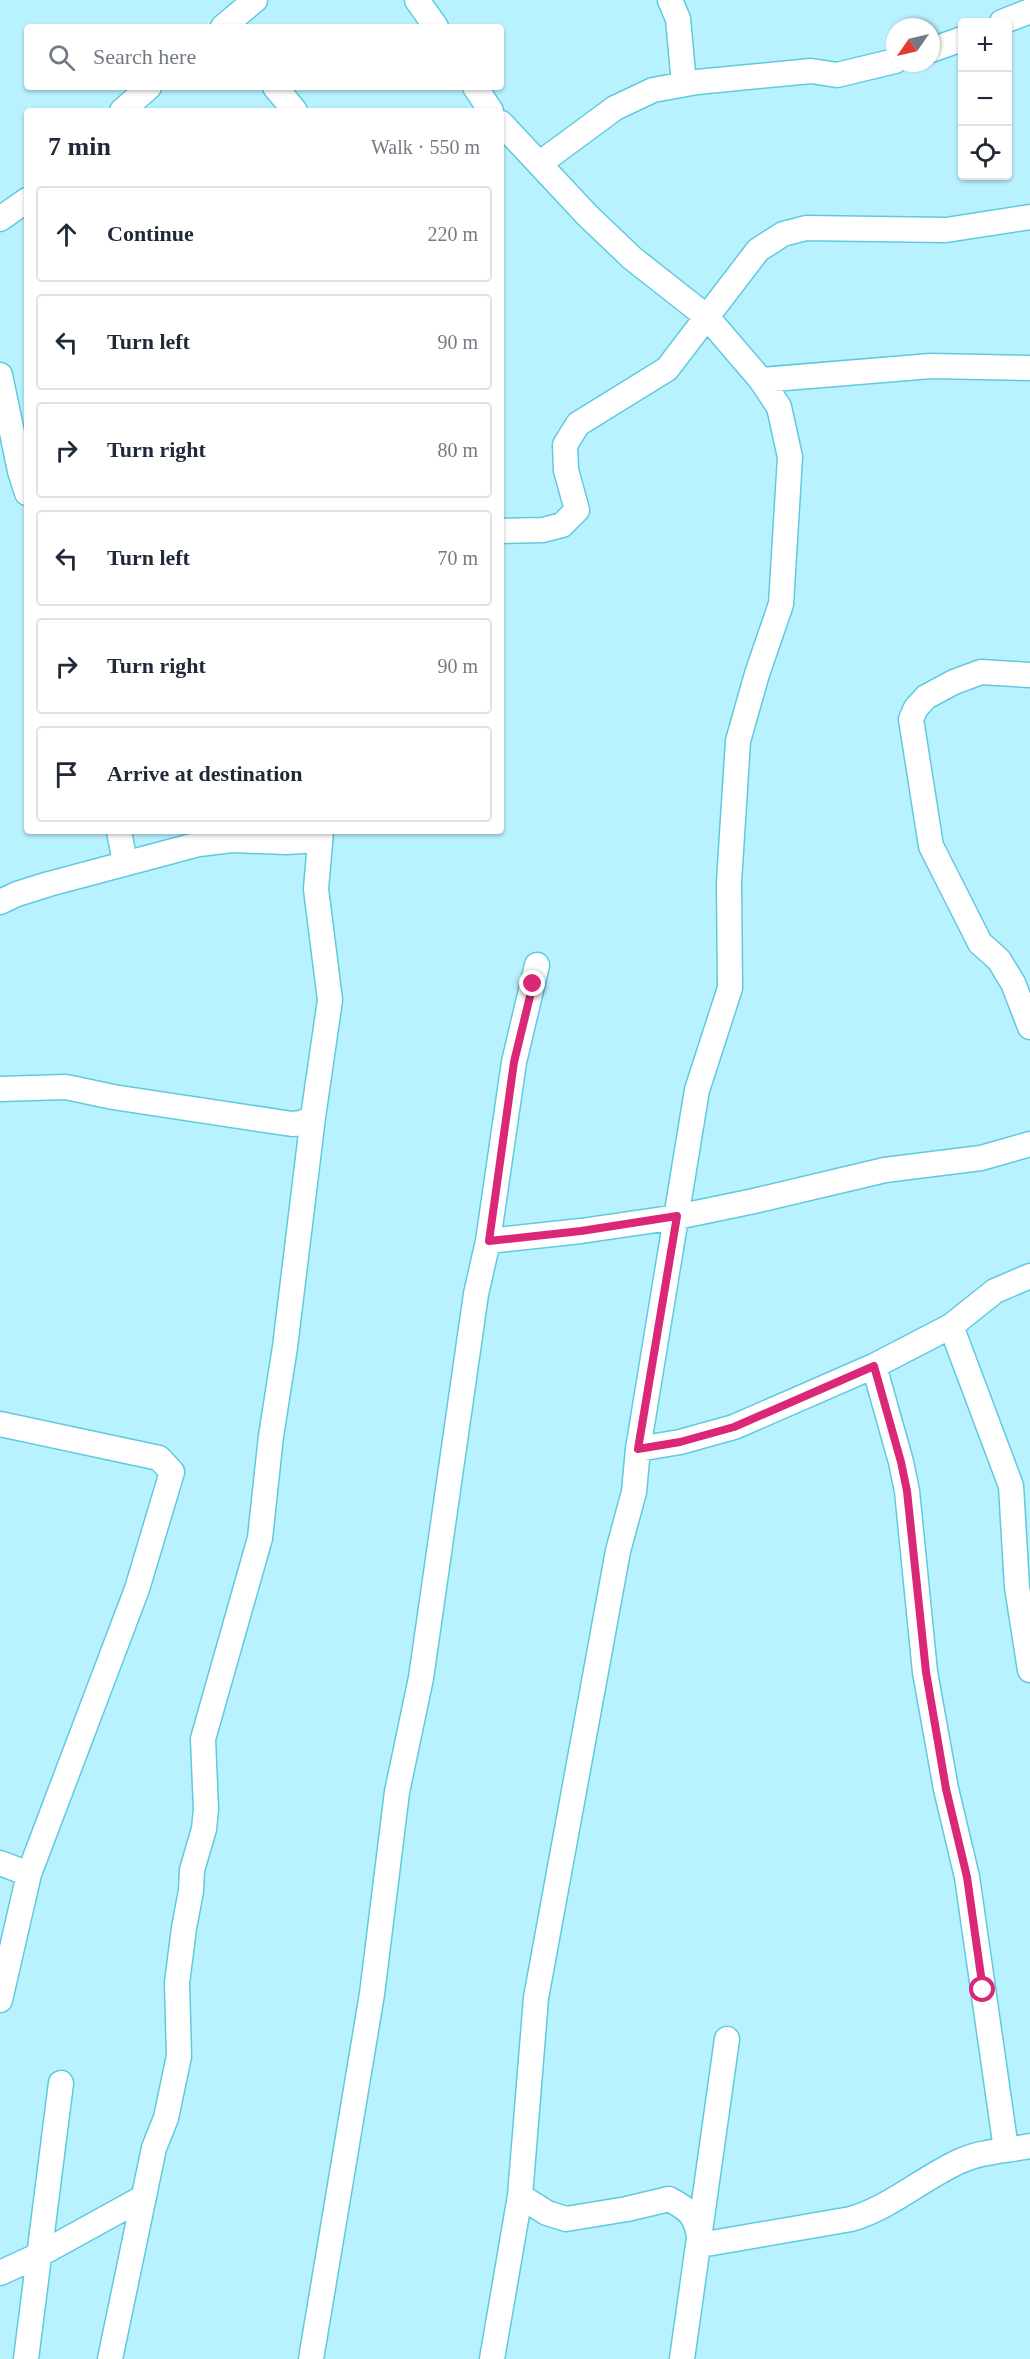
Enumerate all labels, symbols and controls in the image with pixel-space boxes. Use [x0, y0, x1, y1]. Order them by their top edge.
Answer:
north arrow [886, 18, 940, 72]
map controls [958, 18, 1012, 180]
button: + [958, 18, 1012, 72]
search box [24, 24, 504, 90]
icon: search [45, 41, 78, 74]
text: Search here [93, 44, 196, 69]
button: − [958, 72, 1012, 126]
button: locate [958, 126, 1012, 180]
text: 7 min [48, 132, 111, 161]
text: Walk · 550 m [371, 136, 480, 158]
icon: ahead [50, 218, 83, 251]
text: Continue [107, 221, 194, 246]
text: 220 m [427, 223, 478, 245]
icon: left [50, 326, 83, 359]
text: Turn left [107, 329, 190, 354]
text: 90 m [437, 331, 478, 353]
icon: right [50, 434, 83, 467]
text: Turn right [107, 437, 206, 462]
text: 80 m [437, 439, 478, 461]
icon: left [50, 542, 83, 575]
text: Turn left [107, 545, 190, 570]
text: 70 m [437, 547, 478, 569]
icon: right [50, 650, 83, 683]
text: Turn right [107, 653, 206, 678]
text: 90 m [437, 655, 478, 677]
icon: arrive [50, 758, 83, 791]
text: Arrive at destination [107, 761, 303, 786]
route end [519, 970, 545, 996]
route start [969, 1976, 995, 2002]

